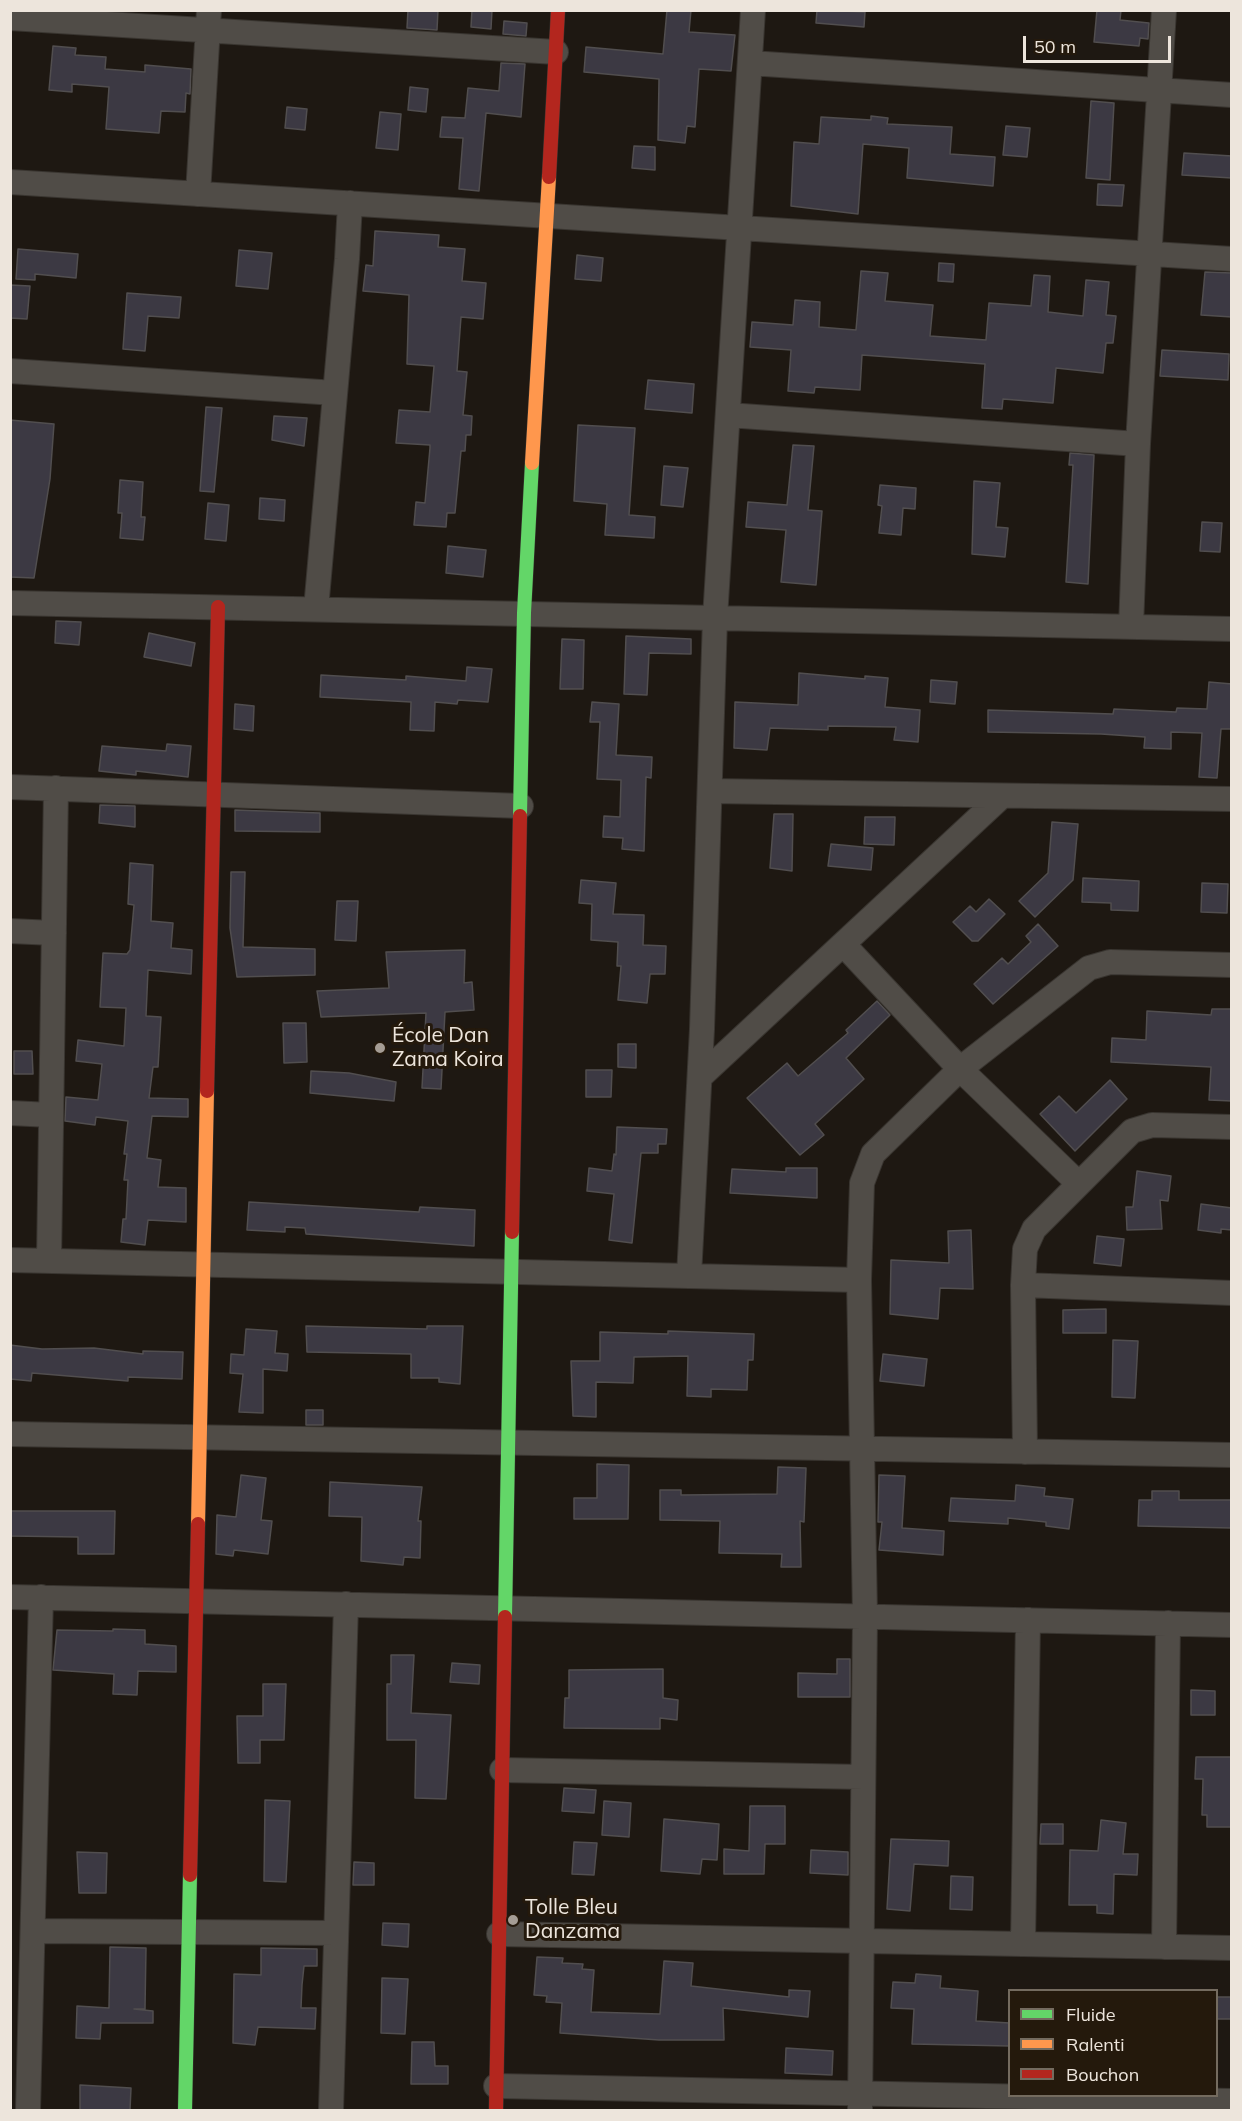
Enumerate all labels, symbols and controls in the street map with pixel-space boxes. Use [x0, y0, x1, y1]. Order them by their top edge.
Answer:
scale bar [1026, 24, 1174, 62]
text: 50 m [1034, 35, 1076, 58]
place label: École Dan Zama Koira [392, 1023, 504, 1073]
marker: École Dan Zama Koira [373, 1041, 387, 1055]
place label: Tolle Bleu Danzama [525, 1895, 620, 1945]
marker: Tolle Bleu Danzama [506, 1913, 520, 1927]
legend [1008, 1989, 1218, 2097]
text: Fluide [1066, 2003, 1116, 2026]
text: Ralenti [1066, 2033, 1124, 2056]
text: Bouchon [1066, 2063, 1139, 2086]

